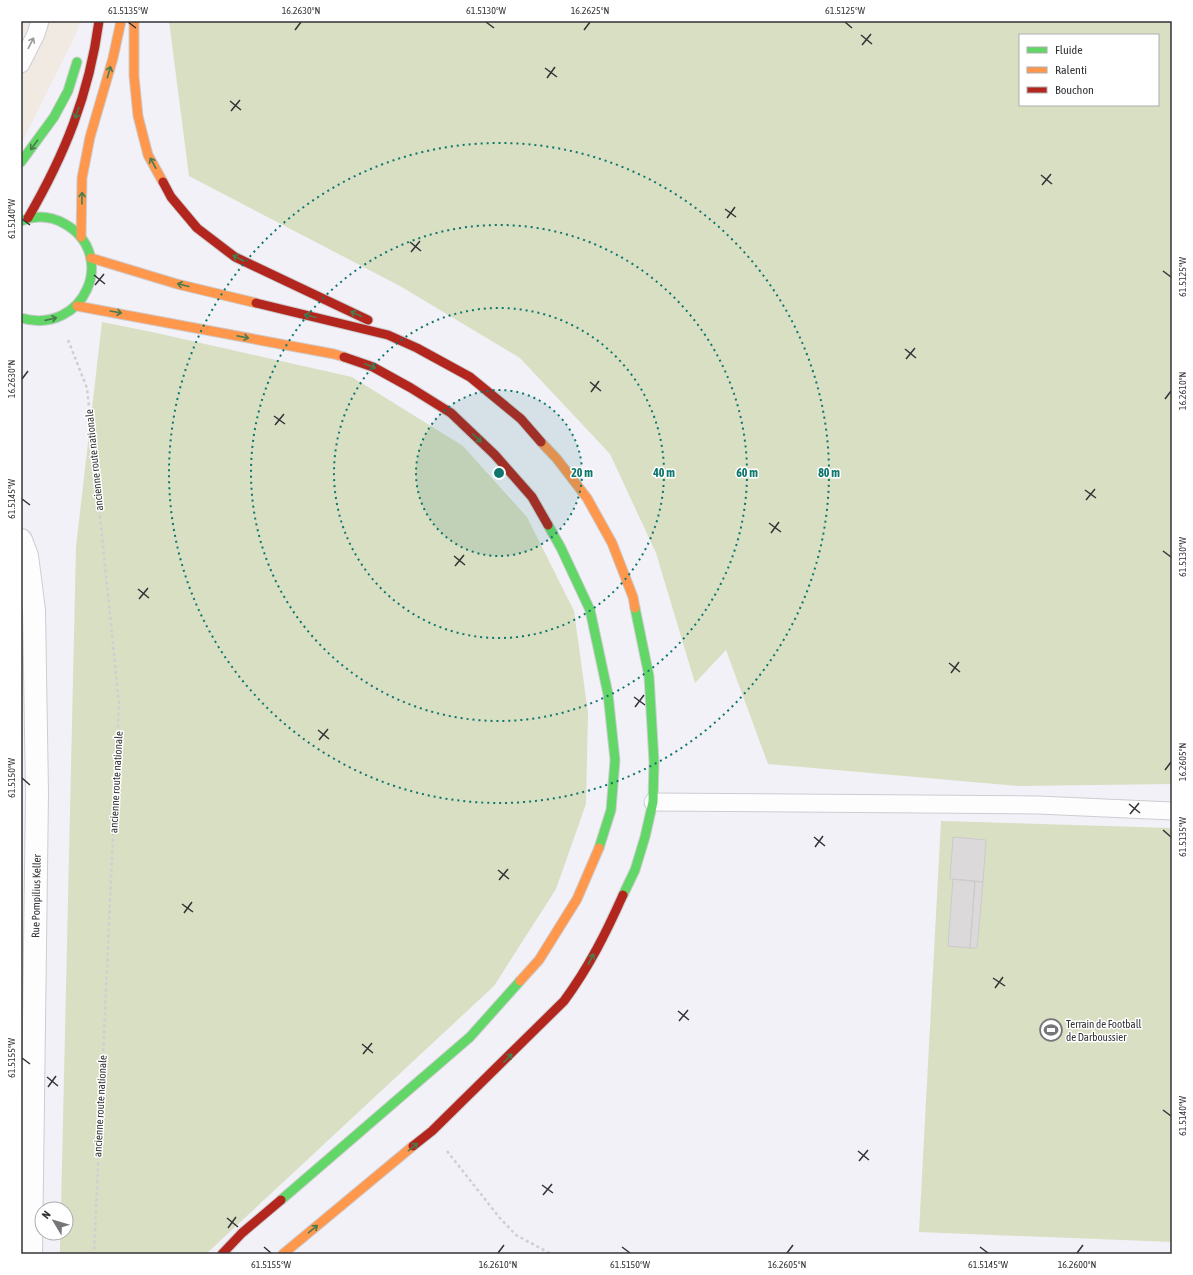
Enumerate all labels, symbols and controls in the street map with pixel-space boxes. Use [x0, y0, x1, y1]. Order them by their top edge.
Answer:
text: 61.5135°W [108, 5, 149, 16]
text: 16.2630°N [282, 5, 320, 16]
text: 61.5130°W [466, 5, 507, 16]
text: 16.2625°N [571, 5, 609, 16]
text: 61.5125°W [825, 5, 866, 16]
legend [1019, 34, 1159, 106]
one-way arrow [28, 37, 36, 49]
text: Fluide [1055, 43, 1083, 57]
text: Ralenti [1055, 63, 1087, 77]
one-way arrow [106, 65, 113, 78]
text: Bouchon [1055, 83, 1094, 97]
one-way arrow [72, 107, 80, 119]
one-way arrow [30, 139, 38, 150]
one-way arrow [148, 158, 156, 170]
one-way arrow [78, 192, 85, 205]
text: 61.5140°W [6, 198, 17, 239]
one-way arrow [232, 254, 244, 262]
text: 61.5125°W [1177, 256, 1188, 297]
one-way arrow [177, 281, 190, 289]
one-way arrow [109, 308, 122, 316]
one-way arrow [350, 310, 362, 317]
one-way arrow [303, 311, 316, 319]
one-way arrow [44, 315, 57, 323]
one-way arrow [237, 333, 250, 341]
text: 16.2630°N [6, 360, 17, 398]
one-way arrow [363, 363, 375, 371]
text: 16.2610°N [1177, 372, 1188, 410]
street label: ancienne route nationale [83, 409, 105, 511]
one-way arrow [472, 433, 482, 443]
centre of rings [492, 466, 506, 480]
text: 20 m [571, 466, 593, 480]
text: 40 m [652, 466, 675, 480]
text: 60 m [736, 466, 758, 480]
text: 80 m [818, 466, 840, 480]
text: 61.5145°W [6, 478, 17, 519]
text: 61.5130°W [1177, 536, 1188, 577]
street label: ancienne route nationale [107, 731, 125, 833]
text: 16.2605°N [1177, 743, 1188, 781]
text: 61.5150°W [6, 757, 17, 798]
text: 61.5135°W [1177, 816, 1188, 857]
street label: Rue Pompilius Keller [29, 853, 43, 938]
one-way arrow [588, 953, 596, 965]
sports icon: Terrain de Football de Darboussier [1038, 1017, 1064, 1043]
place label: Terrain de Football de Darboussier [1066, 1018, 1142, 1043]
text: 61.5155°W [6, 1037, 17, 1078]
one-way arrow [503, 1053, 513, 1063]
street label: ancienne route nationale [91, 1055, 109, 1157]
text: 61.5140°W [1177, 1095, 1188, 1136]
one-way arrow [408, 1142, 419, 1151]
north arrow [34, 1201, 74, 1241]
text: N [39, 1209, 53, 1221]
one-way arrow [307, 1225, 318, 1234]
text: 61.5155°W [251, 1259, 292, 1270]
text: 16.2610°N [479, 1259, 517, 1270]
text: 61.5150°W [610, 1259, 651, 1270]
text: 16.2605°N [768, 1259, 806, 1270]
text: 61.5145°W [968, 1259, 1009, 1270]
text: 16.2600°N [1058, 1259, 1096, 1270]

